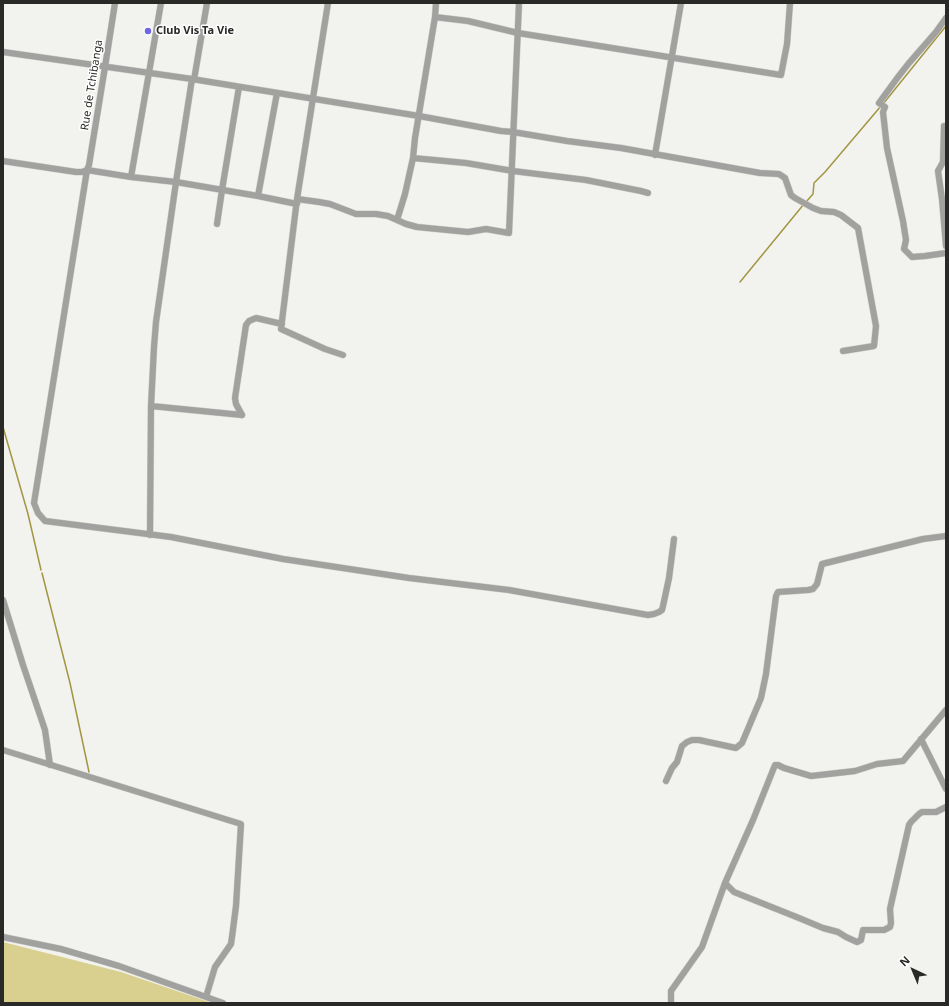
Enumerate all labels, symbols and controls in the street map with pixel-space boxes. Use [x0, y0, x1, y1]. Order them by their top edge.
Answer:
place label: Club Vis Ta Vie [156, 24, 234, 38]
marker: Club Vis Ta Vie [143, 26, 153, 36]
street label: Rue de Tchibanga [78, 39, 106, 131]
north arrow [893, 950, 933, 990]
text: N [896, 953, 913, 970]

